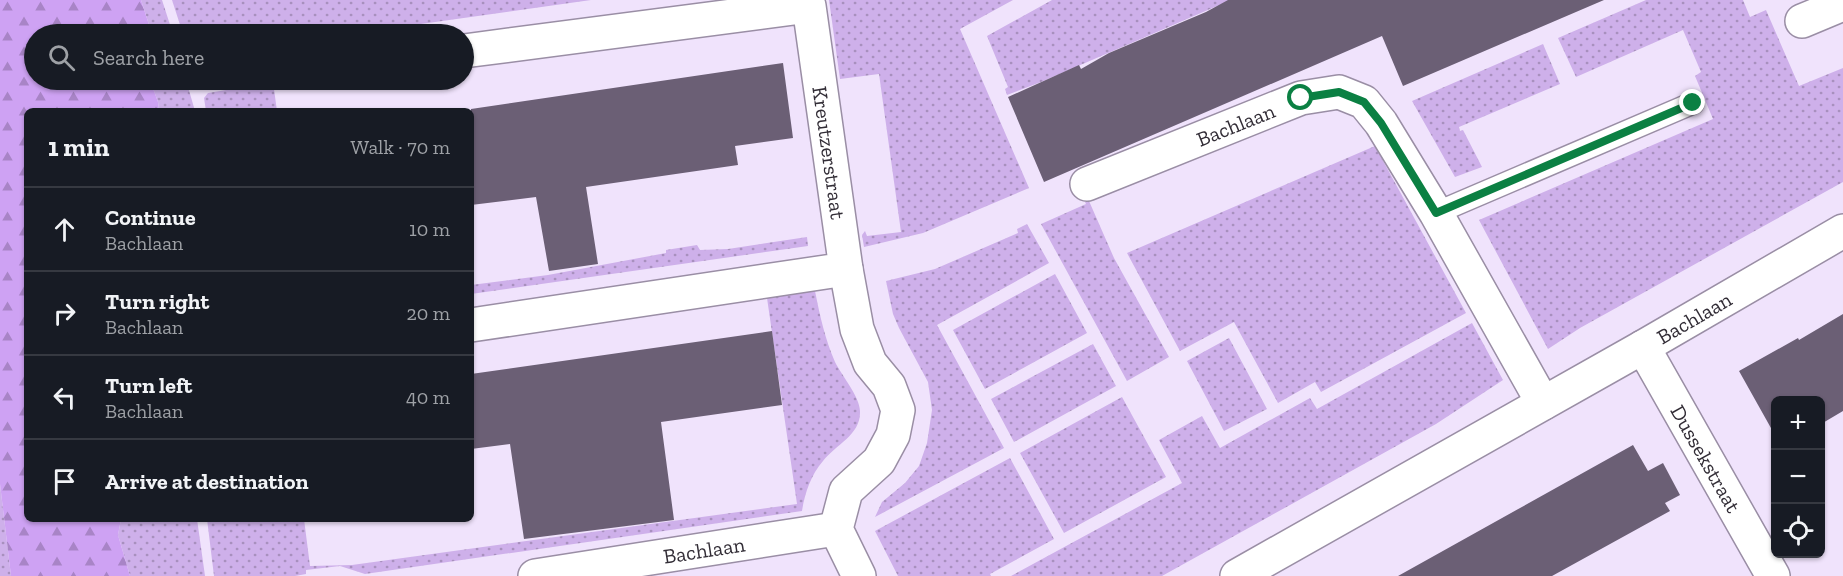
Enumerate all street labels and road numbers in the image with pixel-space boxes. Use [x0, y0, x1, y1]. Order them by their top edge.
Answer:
street label: Kreutzerstraat [808, 84, 851, 221]
street label: Bachlaan [1193, 97, 1278, 151]
street label: Bachlaan [1652, 286, 1736, 349]
street label: Dussekstraat [1666, 400, 1747, 517]
street label: Bachlaan [661, 531, 747, 568]

